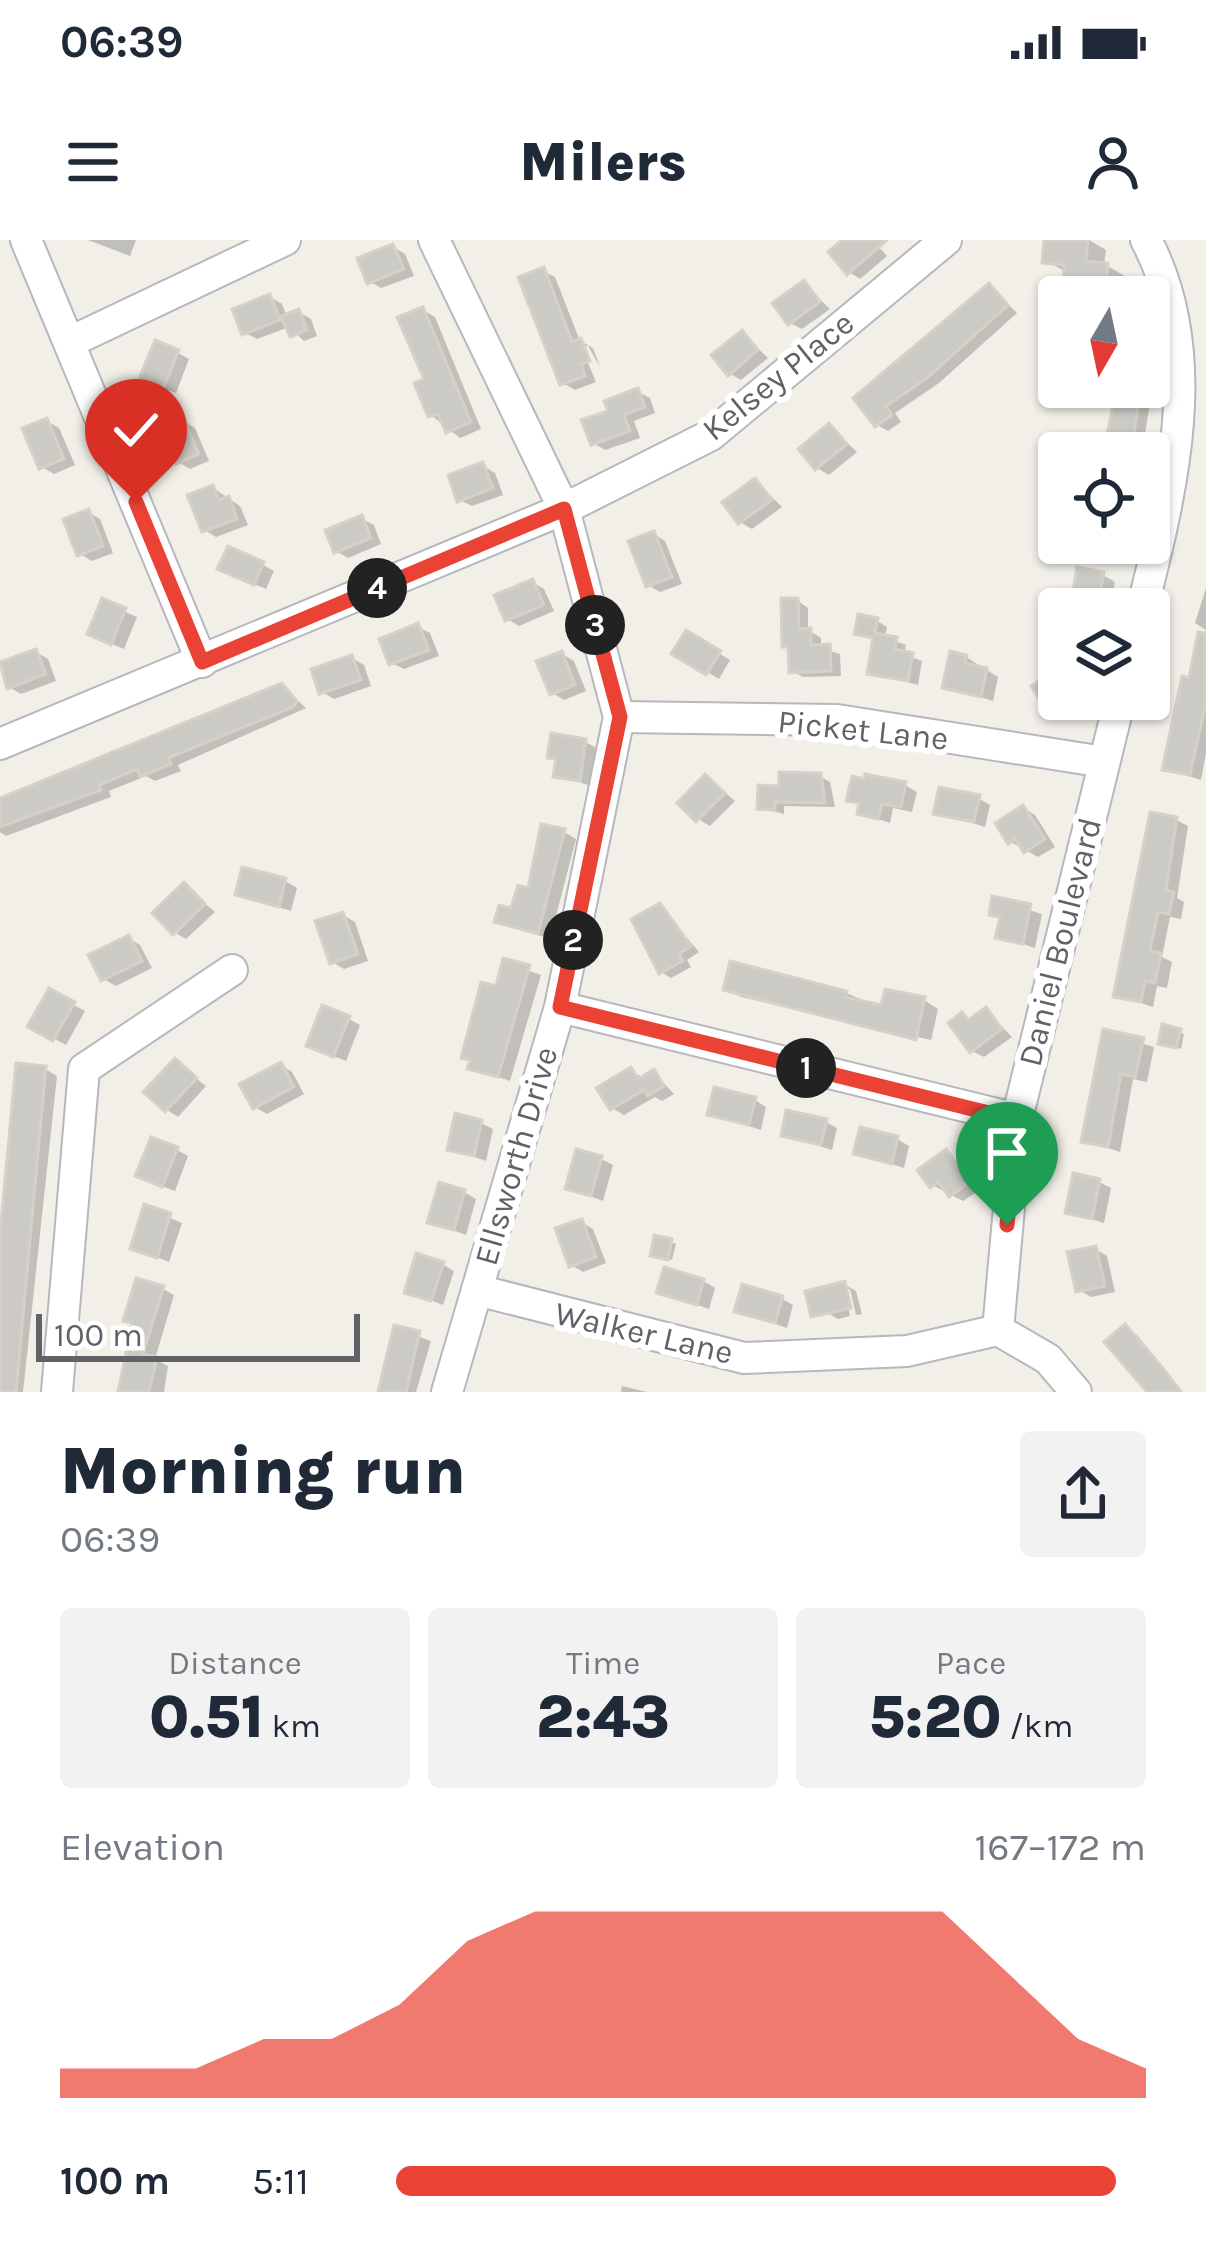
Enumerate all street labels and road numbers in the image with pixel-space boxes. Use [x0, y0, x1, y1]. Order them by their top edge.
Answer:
street label: Kelsey Place [695, 304, 861, 448]
street label: Picket Lane [776, 702, 950, 758]
street label: Daniel Boulevard [1011, 814, 1109, 1070]
street label: Ellsworth Drive [467, 1042, 565, 1270]
street label: Walker Lane [551, 1294, 737, 1372]

